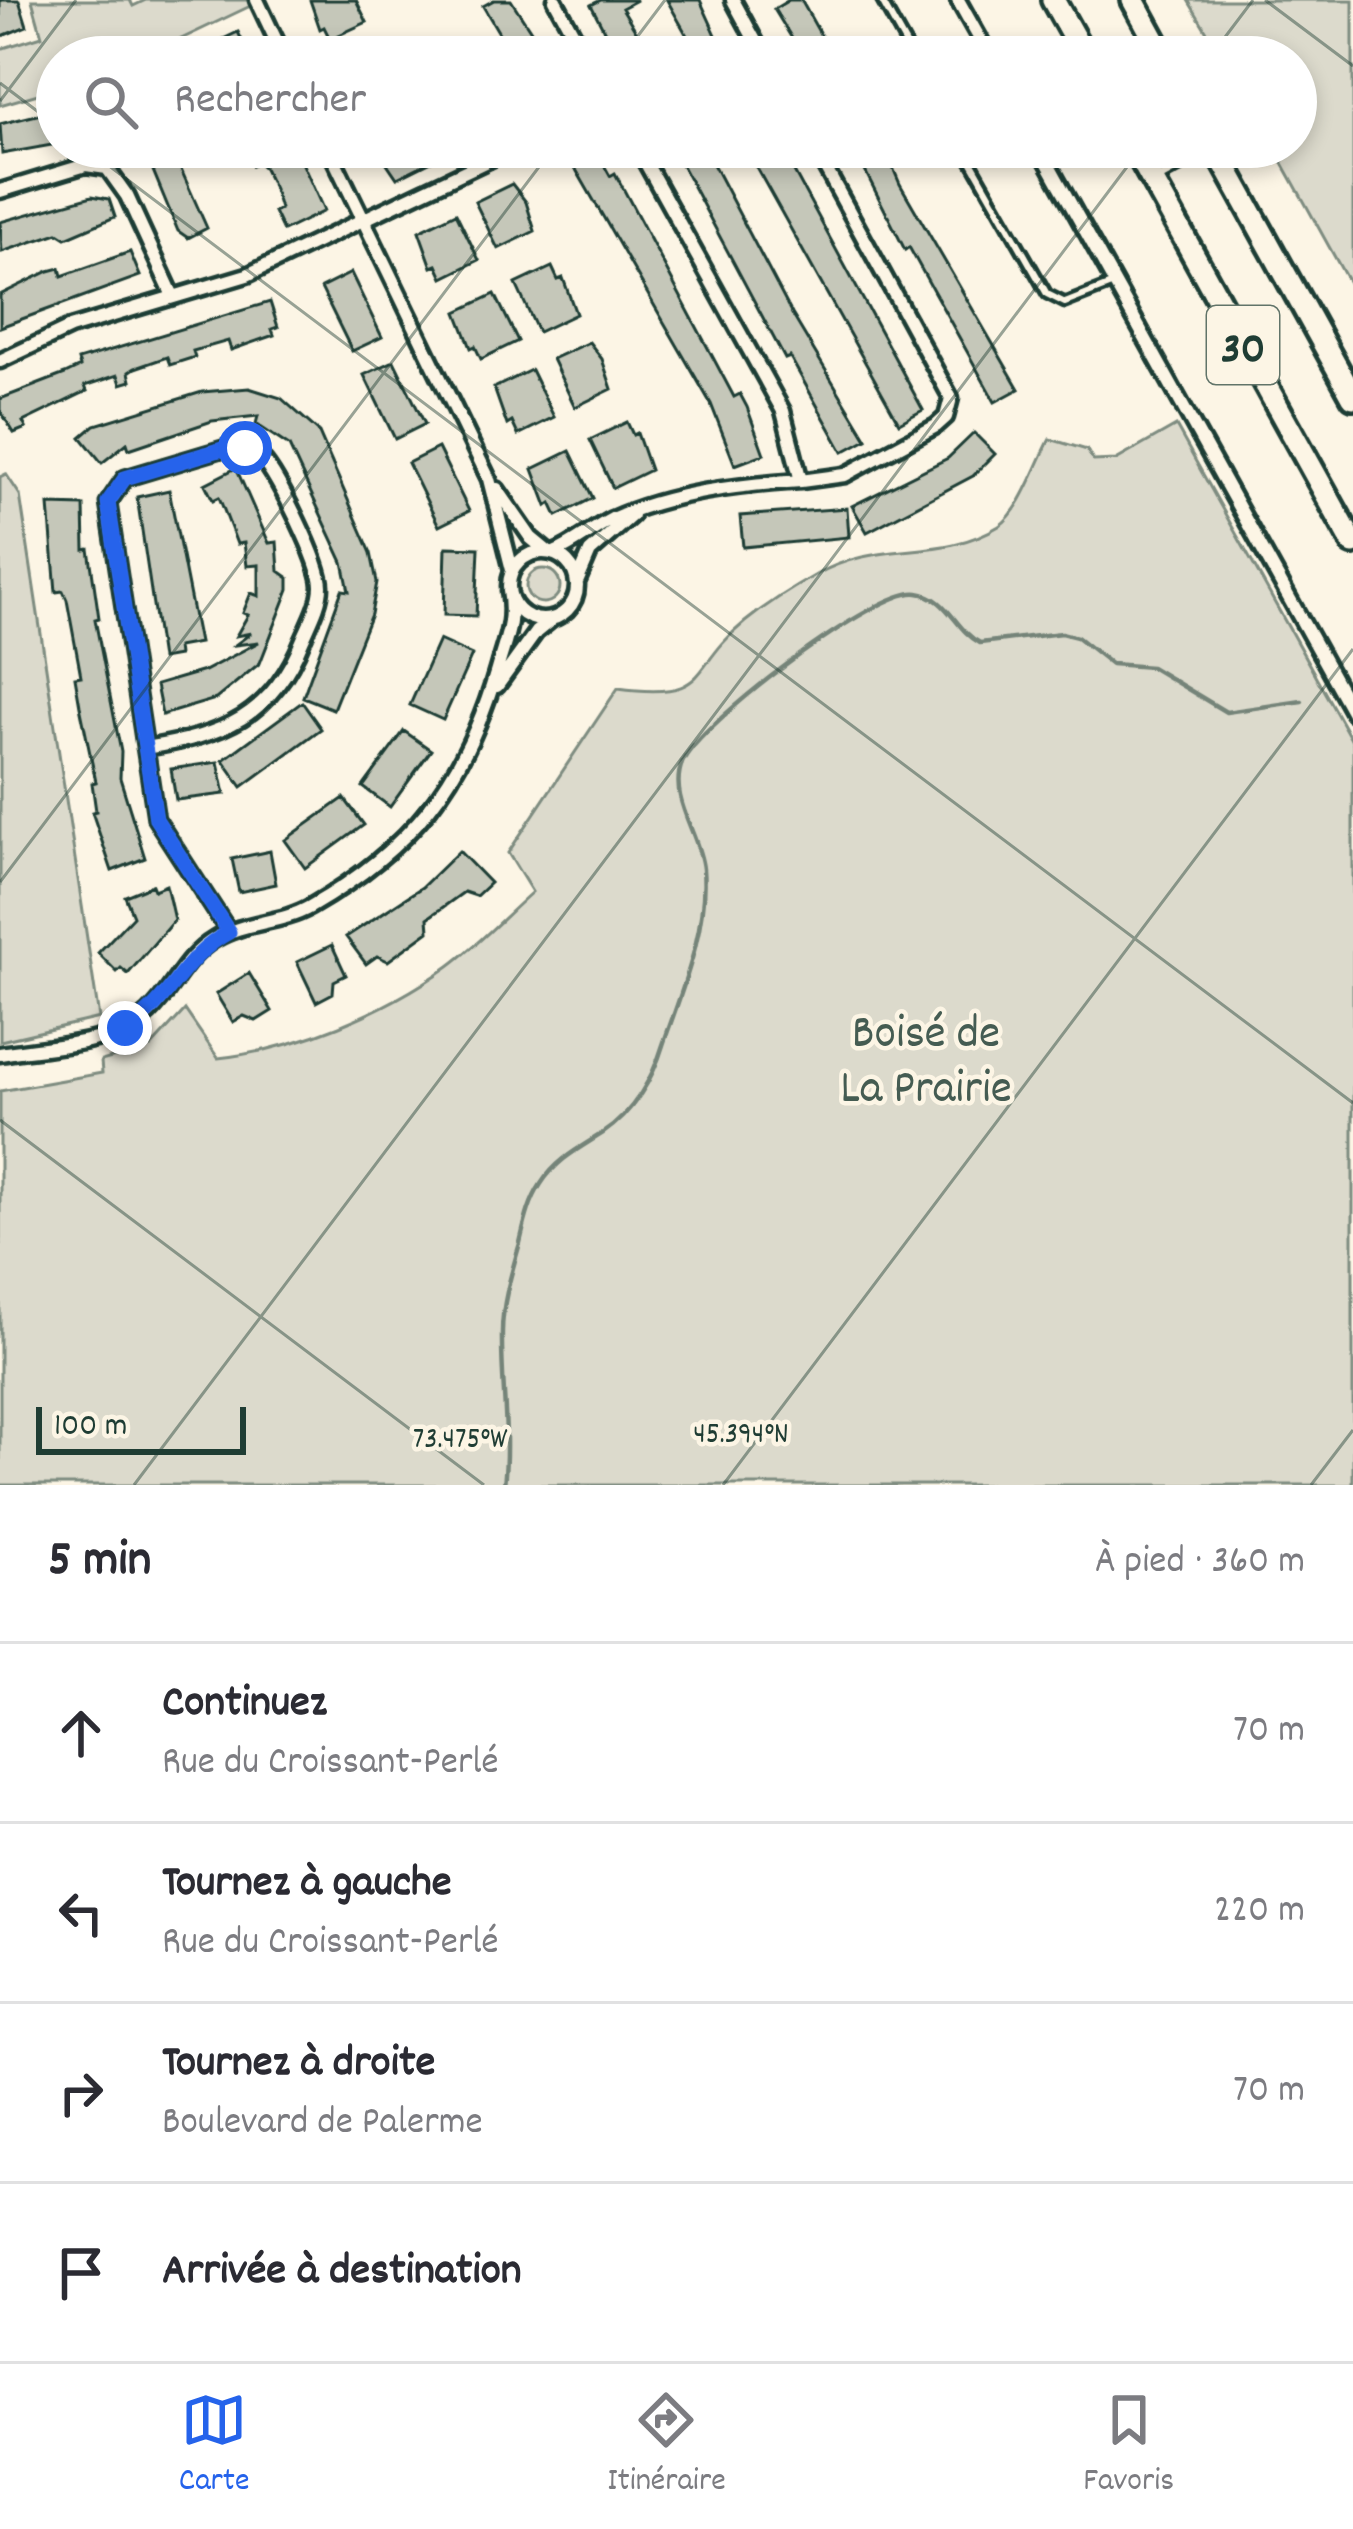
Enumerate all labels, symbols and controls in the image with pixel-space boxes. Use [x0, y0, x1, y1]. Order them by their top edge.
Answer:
search box [36, 36, 1317, 168]
icon: search [78, 69, 144, 135]
text: Rechercher [174, 70, 366, 134]
road number: 30 [1207, 306, 1279, 384]
route start [218, 421, 272, 475]
route end [98, 1001, 152, 1055]
park label: Boisé de La Prairie [840, 1002, 1012, 1126]
scale bar [36, 1401, 246, 1454]
text: 100 m [54, 1404, 127, 1451]
text: 45.394°N [693, 1415, 789, 1458]
text: 73.475°W [413, 1420, 508, 1463]
text: 5 min [48, 1527, 151, 1599]
text: À pied · 360 m [1095, 1536, 1305, 1591]
text: Continuez [162, 1673, 327, 1737]
icon: ahead [48, 1700, 114, 1766]
text: 70 m [1233, 1705, 1305, 1760]
text: Rue du Croissant-Perlé [162, 1737, 498, 1792]
text: Tournez à gauche [162, 1853, 452, 1917]
icon: left [48, 1880, 114, 1946]
text: 220 m [1214, 1885, 1305, 1940]
text: Rue du Croissant-Perlé [162, 1917, 498, 1972]
text: Tournez à droite [162, 2033, 435, 2097]
icon: right [48, 2060, 114, 2126]
text: 70 m [1233, 2065, 1305, 2120]
text: Boulevard de Palerme [162, 2097, 483, 2152]
icon: arrive [48, 2240, 114, 2306]
text: Arrivée à destination [162, 2241, 521, 2305]
tab: Carte [179, 2387, 250, 2506]
tab: Itinéraire [607, 2387, 726, 2506]
tab: Favoris [1083, 2387, 1174, 2506]

